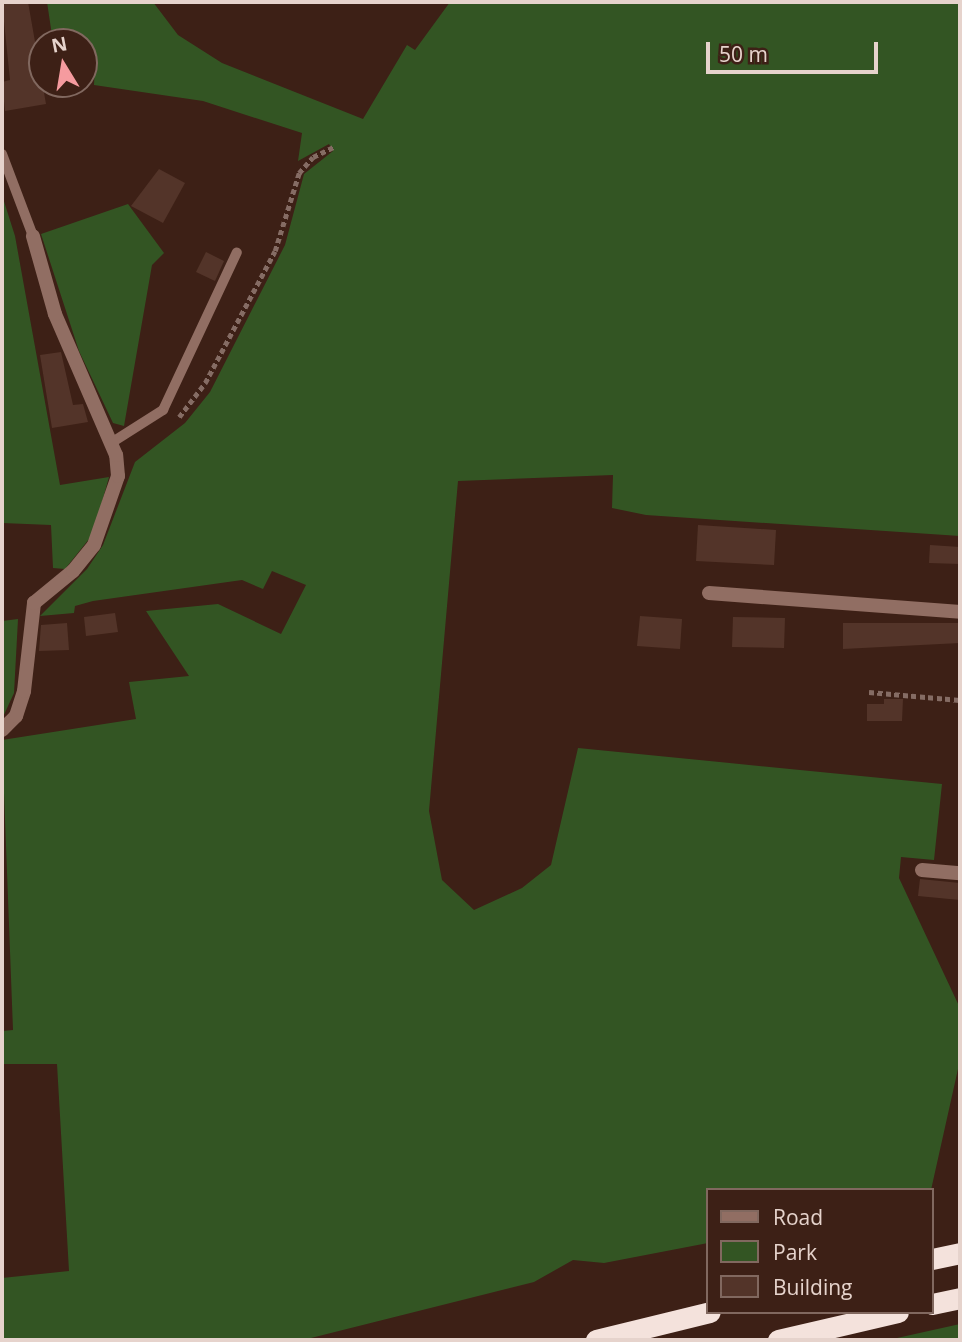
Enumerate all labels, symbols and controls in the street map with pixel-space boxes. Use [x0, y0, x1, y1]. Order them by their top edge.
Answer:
north arrow [28, 28, 98, 98]
scale bar [710, 28, 881, 72]
text: N [49, 30, 69, 59]
text: 50 m [719, 40, 768, 68]
legend [706, 1188, 934, 1314]
text: Road [773, 1203, 823, 1231]
text: Park [773, 1238, 817, 1266]
text: Building [773, 1273, 852, 1301]

